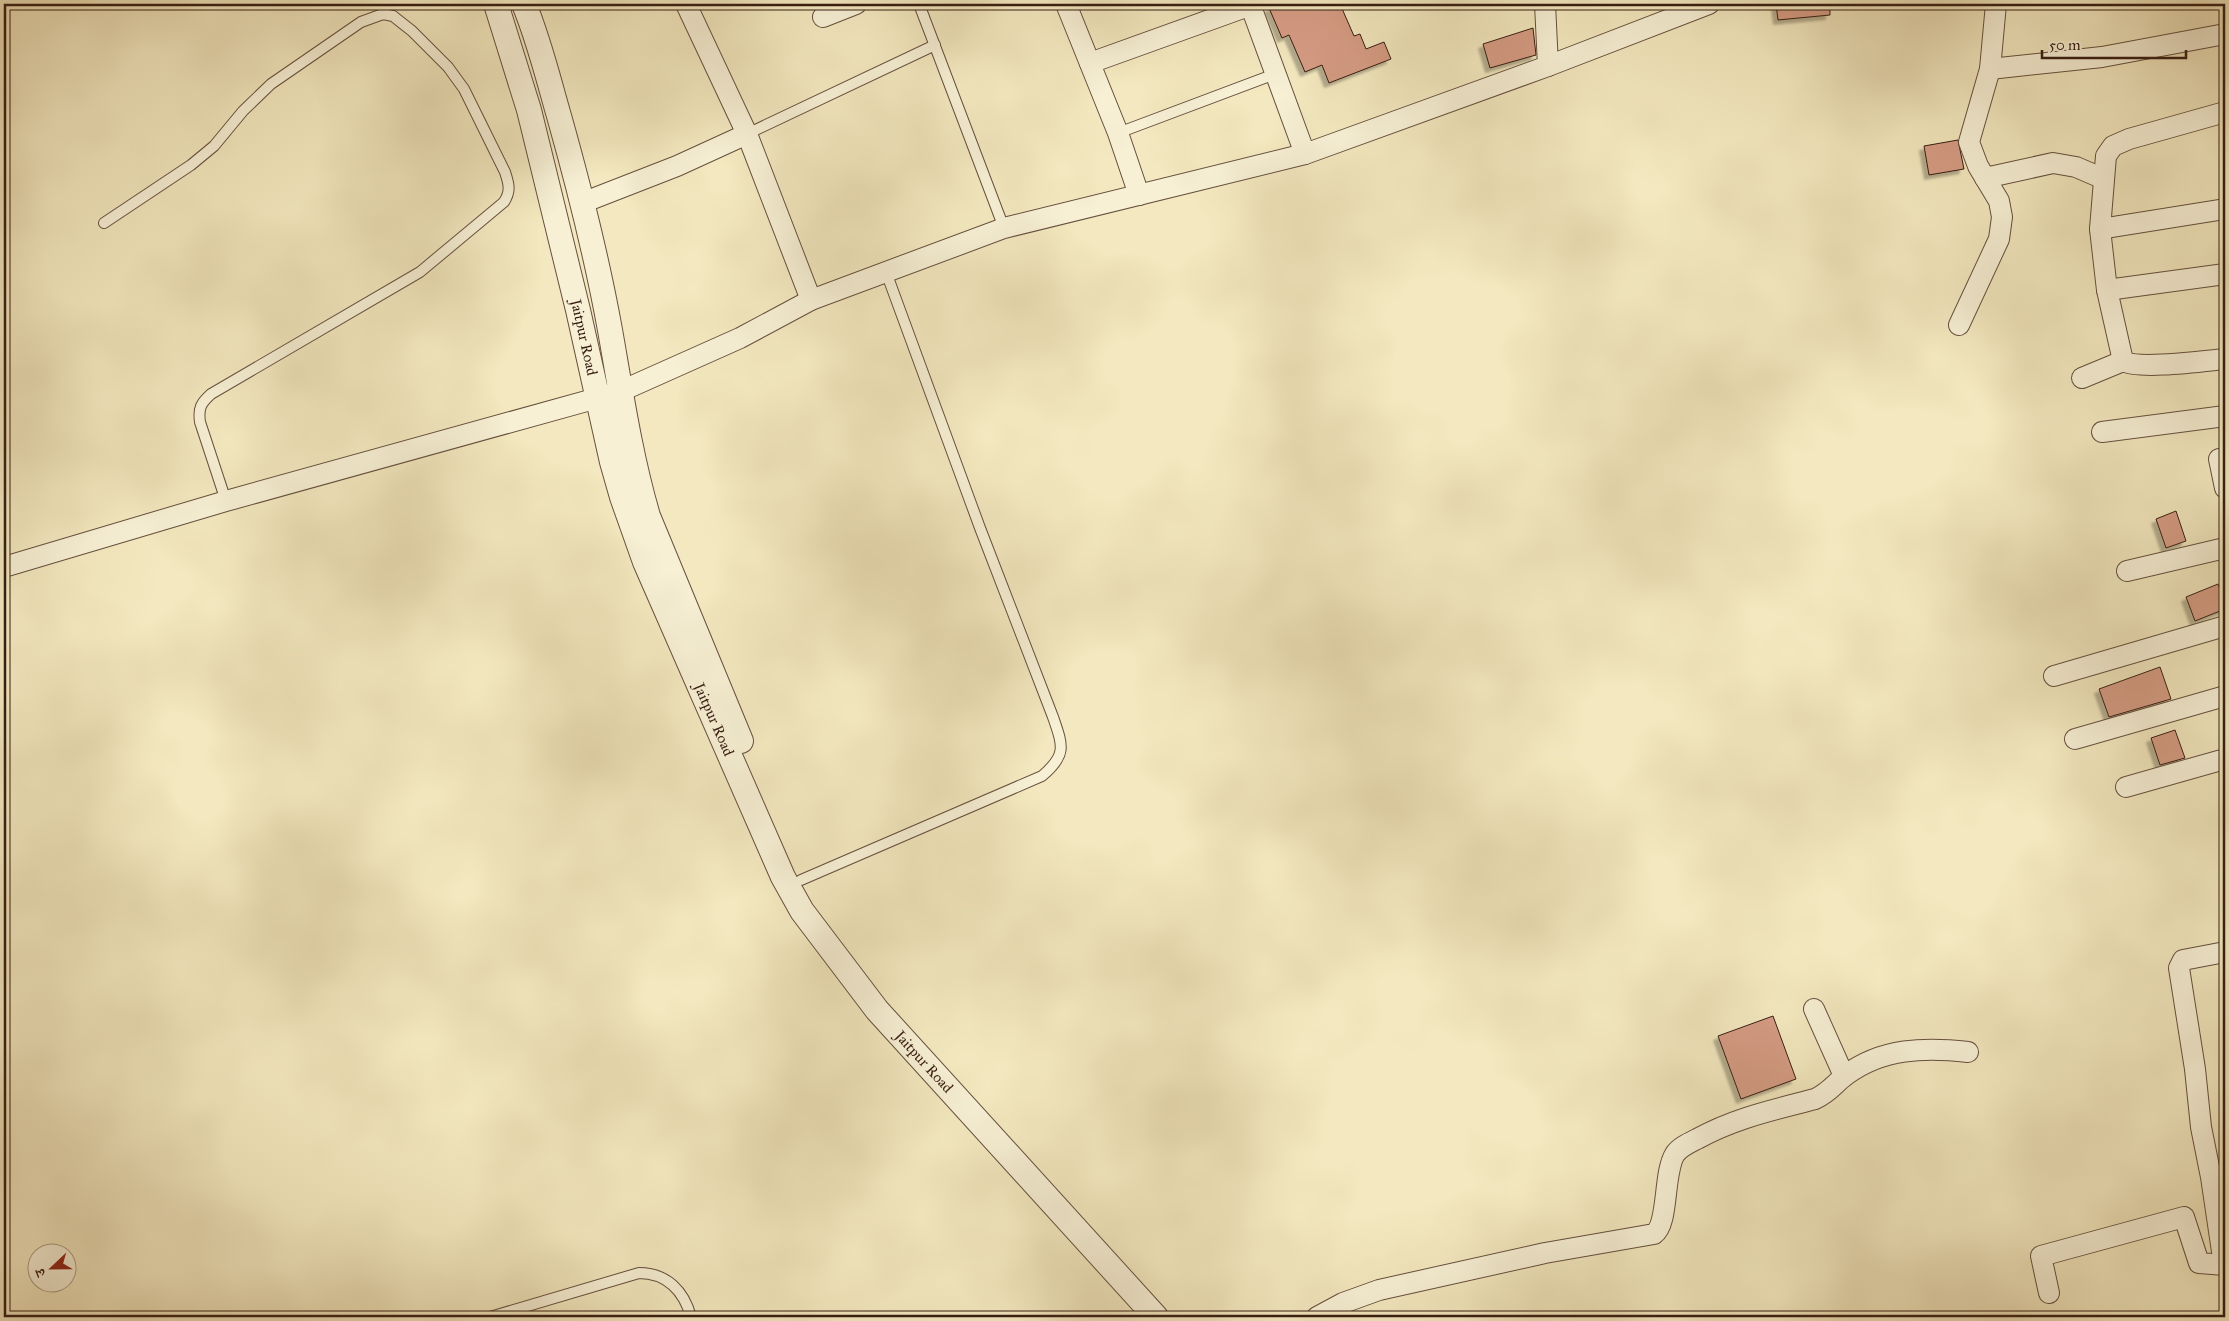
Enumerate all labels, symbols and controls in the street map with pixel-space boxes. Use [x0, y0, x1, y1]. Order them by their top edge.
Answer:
scale bar [2042, 28, 2185, 60]
text: 50 m [2049, 36, 2081, 54]
street label: Jaitpur Road [565, 295, 602, 378]
street label: Jaitpur Road [688, 678, 738, 759]
street label: Jaitpur Road [889, 1025, 957, 1097]
north arrow [28, 1244, 78, 1294]
text: उ [31, 1265, 50, 1280]

